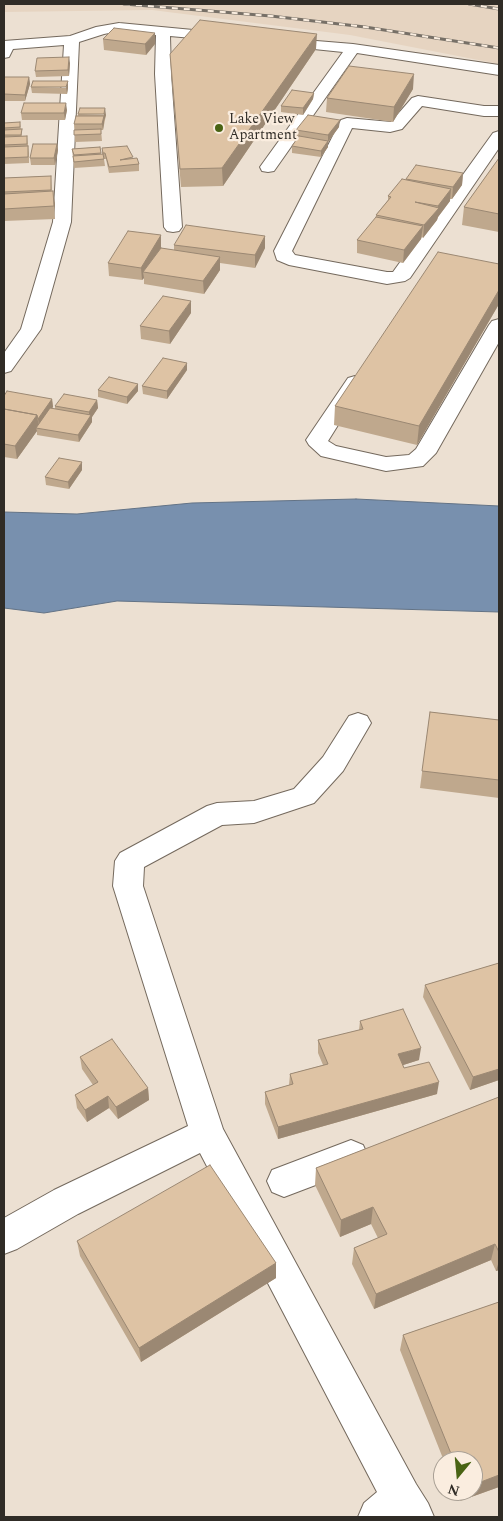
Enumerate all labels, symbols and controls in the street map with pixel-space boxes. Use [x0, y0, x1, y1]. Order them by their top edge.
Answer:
place label: Lake View Apartment [229, 112, 297, 144]
marker: Lake View Apartment [213, 122, 225, 134]
north arrow [433, 1451, 483, 1501]
text: N [445, 1478, 462, 1502]

